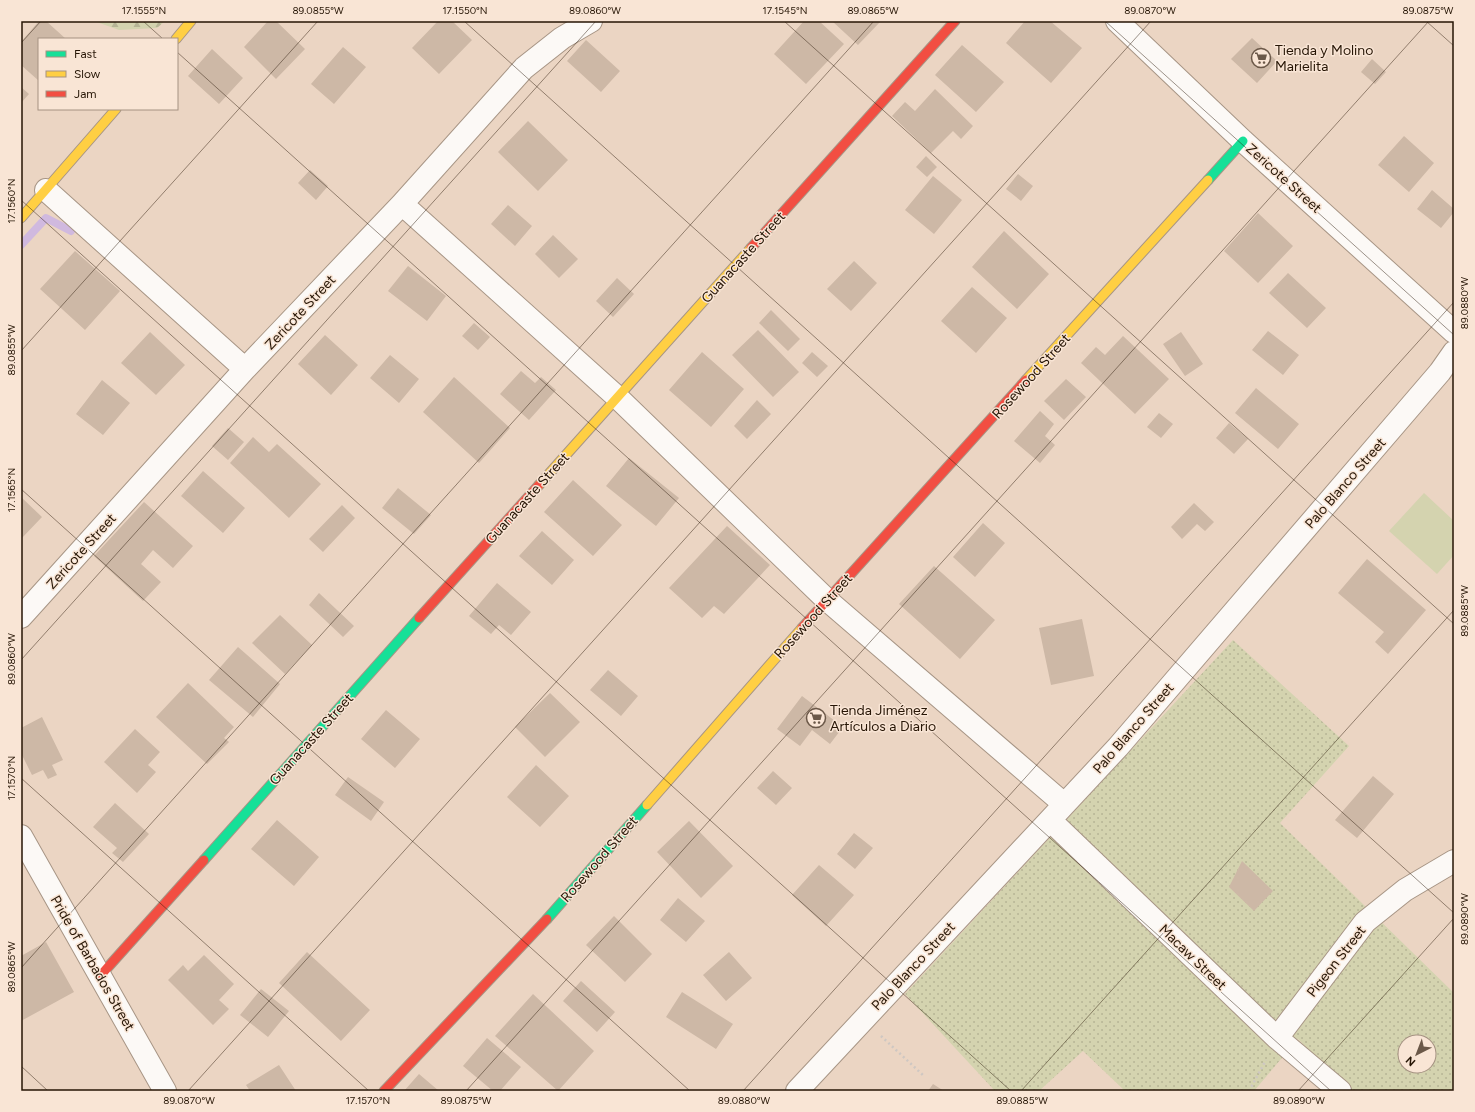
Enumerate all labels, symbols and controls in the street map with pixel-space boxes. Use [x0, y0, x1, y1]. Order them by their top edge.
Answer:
text: 17.1555°N [122, 4, 166, 17]
text: 89.0855°W [292, 4, 344, 17]
text: 17.1550°N [442, 4, 488, 17]
text: 89.0860°W [569, 4, 621, 17]
text: 17.1545°N [763, 4, 807, 17]
text: 89.0865°W [847, 4, 899, 17]
text: 89.0870°W [1124, 4, 1176, 17]
text: 89.0875°W [1403, 4, 1454, 17]
legend [38, 38, 178, 110]
place label: Tienda y Molino Marielita [1275, 42, 1373, 75]
text: Fast [74, 47, 97, 61]
supermarket icon: Tienda y Molino Marielita [1250, 47, 1272, 69]
text: Slow [74, 67, 101, 81]
text: Jam [74, 87, 97, 101]
street label: Zericote Street [1242, 140, 1325, 217]
text: 17.1560°N [5, 179, 18, 223]
street label: Guanacaste Street [698, 208, 789, 307]
street label: Zericote Street [261, 271, 339, 353]
text: 89.0880°W [1458, 276, 1471, 329]
text: 89.0855°W [5, 324, 18, 376]
street label: Rosewood Street [989, 330, 1074, 422]
street label: Palo Blanco Street [1301, 434, 1389, 532]
street label: Guanacaste Street [482, 449, 573, 548]
text: 17.1565°N [5, 468, 18, 512]
street label: Zericote Street [43, 510, 120, 593]
street label: Rosewood Street [771, 570, 856, 662]
text: 89.0885°W [1458, 585, 1471, 637]
text: 89.0860°W [5, 633, 18, 685]
street label: Palo Blanco Street [1089, 679, 1177, 777]
street label: Guanacaste Street [266, 690, 357, 789]
place label: Tienda Jiménez Artículos a Diario [830, 702, 936, 735]
supermarket icon: Tienda Jiménez Artículos a Diario [805, 707, 827, 729]
text: 17.1570°N [5, 756, 18, 800]
street label: Rosewood Street [557, 813, 641, 906]
street label: Pride of Barbados Street [47, 893, 138, 1034]
text: 89.0890°W [1458, 893, 1471, 945]
street label: Palo Blanco Street [868, 919, 959, 1014]
street label: Macaw Street [1155, 921, 1230, 994]
street label: Pigeon Street [1303, 922, 1370, 1000]
text: 89.0865°W [5, 941, 18, 993]
north arrow [1397, 1034, 1437, 1074]
text: N [1403, 1053, 1418, 1069]
text: 89.0870°W [163, 1094, 215, 1107]
text: 17.1570°N [346, 1094, 390, 1107]
text: 89.0875°W [441, 1094, 492, 1107]
text: 89.0880°W [718, 1094, 771, 1107]
text: 89.0885°W [996, 1094, 1048, 1107]
text: 89.0890°W [1273, 1094, 1325, 1107]

